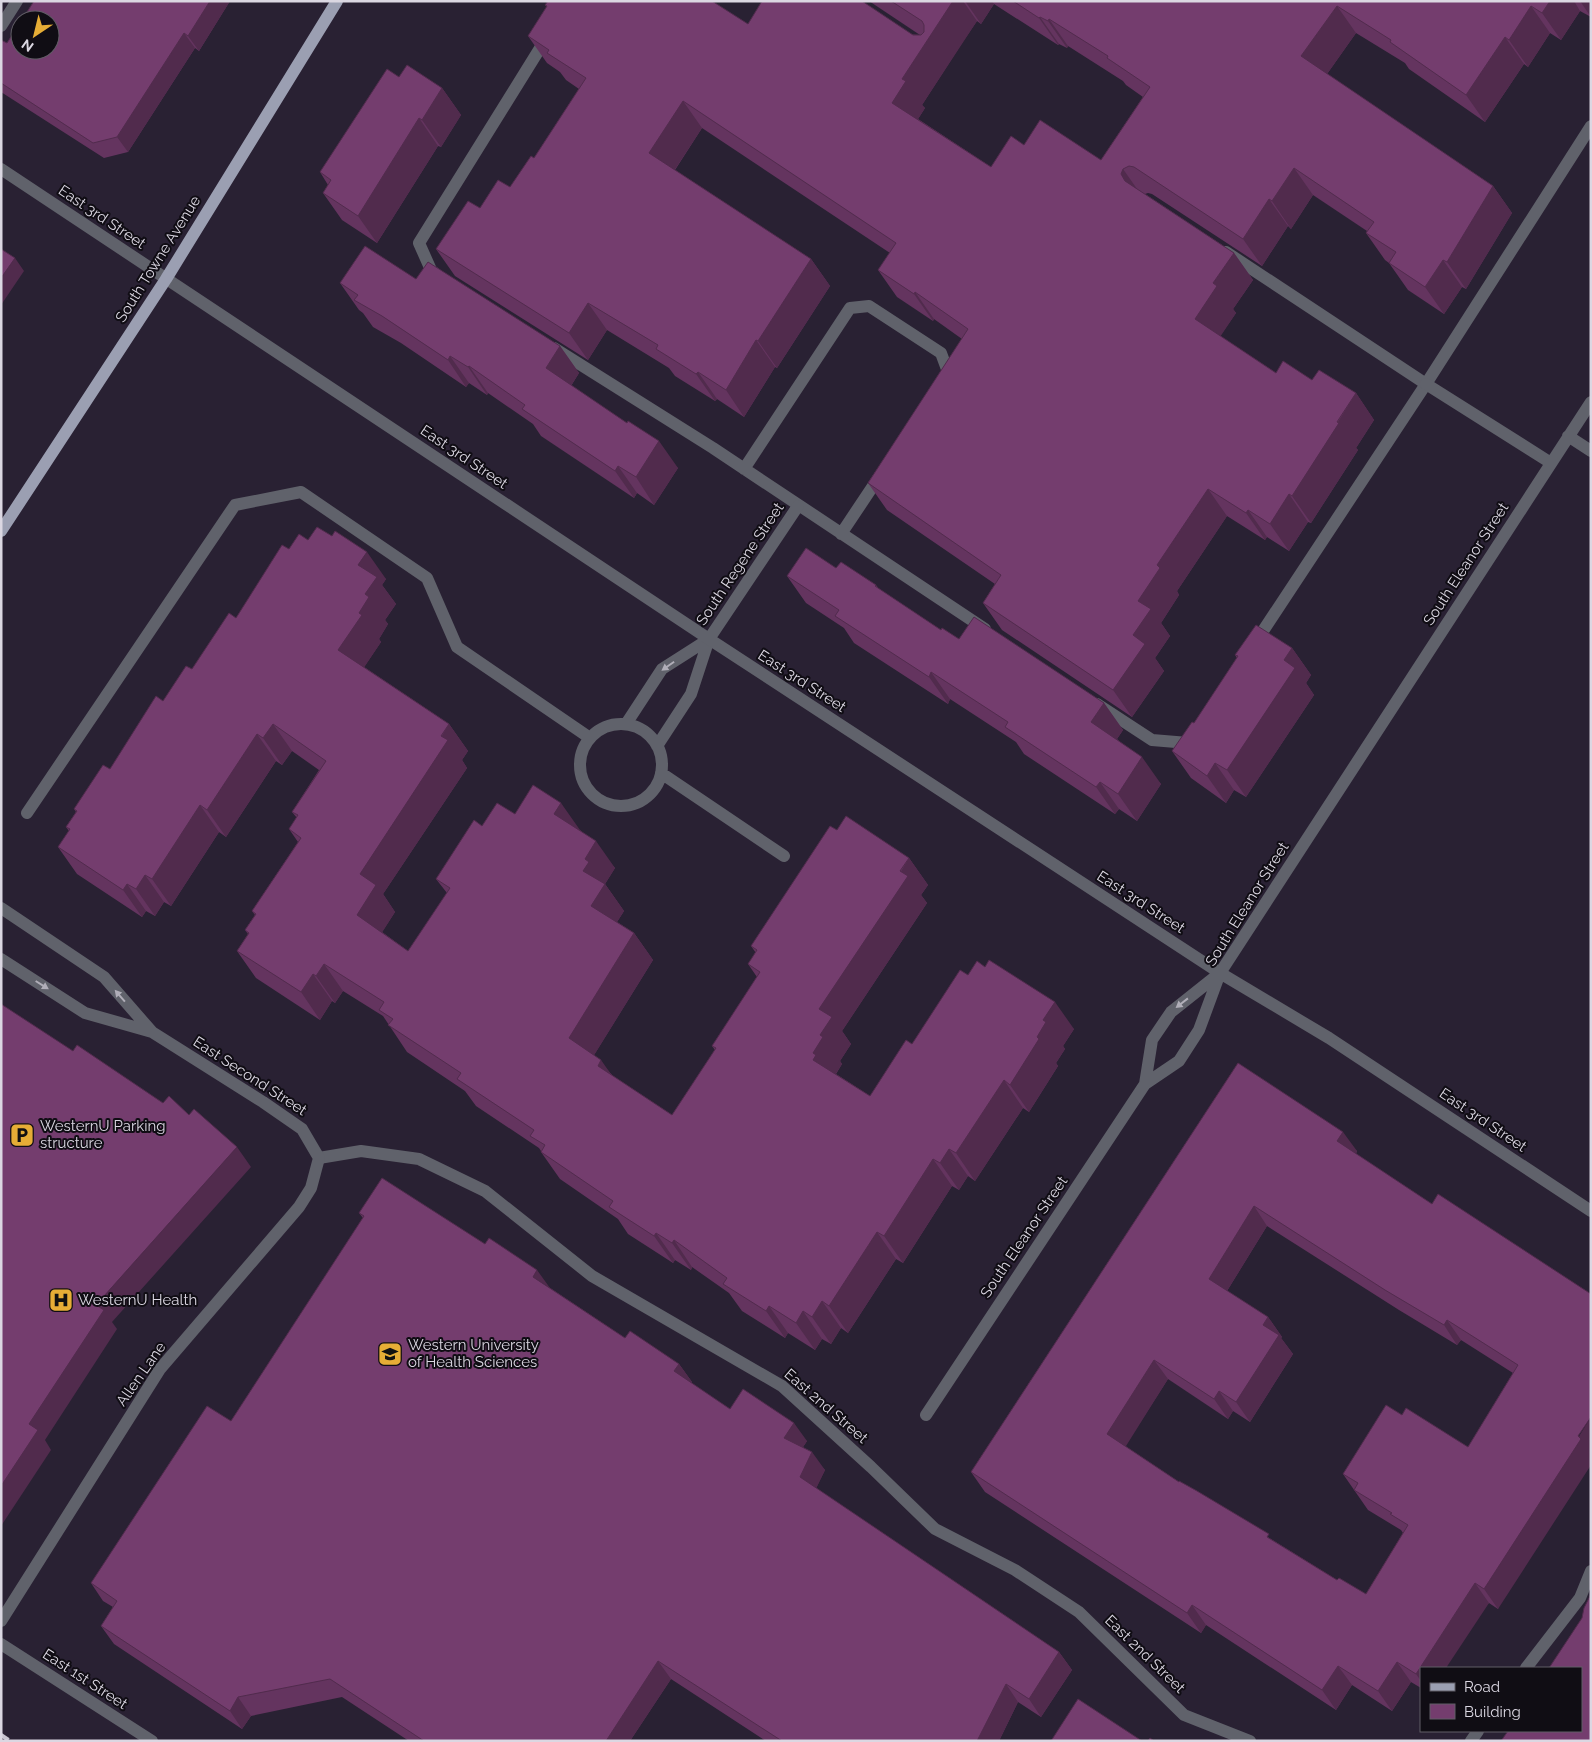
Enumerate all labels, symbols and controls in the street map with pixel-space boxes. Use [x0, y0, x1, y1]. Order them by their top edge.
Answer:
north arrow [10, 10, 60, 60]
text: N [19, 36, 37, 55]
street label: East 3rd Street [55, 181, 149, 253]
street label: South Towne Avenue [112, 192, 204, 326]
street label: East 3rd Street [417, 421, 511, 493]
street label: South Regene Street [692, 499, 788, 629]
street label: South Eleanor Street [1420, 499, 1512, 629]
street label: East 3rd Street [755, 646, 849, 716]
one-way arrow [661, 661, 675, 670]
street label: South Eleanor Street [1202, 839, 1292, 969]
street label: East 3rd Street [1094, 867, 1188, 937]
one-way arrow [36, 981, 49, 990]
one-way arrow [114, 989, 125, 1002]
one-way arrow [1175, 998, 1189, 1008]
street label: East Second Street [190, 1033, 310, 1119]
street label: East 3rd Street [1436, 1084, 1530, 1156]
place label: WesternU Parking structure [40, 1117, 165, 1152]
parking icon: WesternU Parking structure [9, 1122, 35, 1148]
street label: South Eleanor Street [977, 1173, 1071, 1301]
hospital icon: WesternU Health [48, 1287, 74, 1313]
place label: WesternU Health [78, 1291, 197, 1309]
place label: Western University of Health Sciences [408, 1336, 539, 1371]
street label: Allen Lane [112, 1338, 170, 1410]
school or university icon: Western University of Health Sciences [377, 1341, 403, 1367]
street label: East 2nd Street [781, 1365, 871, 1447]
street label: East 2nd Street [1101, 1611, 1189, 1697]
street label: East 1st Street [39, 1645, 131, 1713]
legend [1420, 1667, 1582, 1732]
text: Road [1464, 1678, 1500, 1696]
text: Building [1464, 1703, 1521, 1721]

